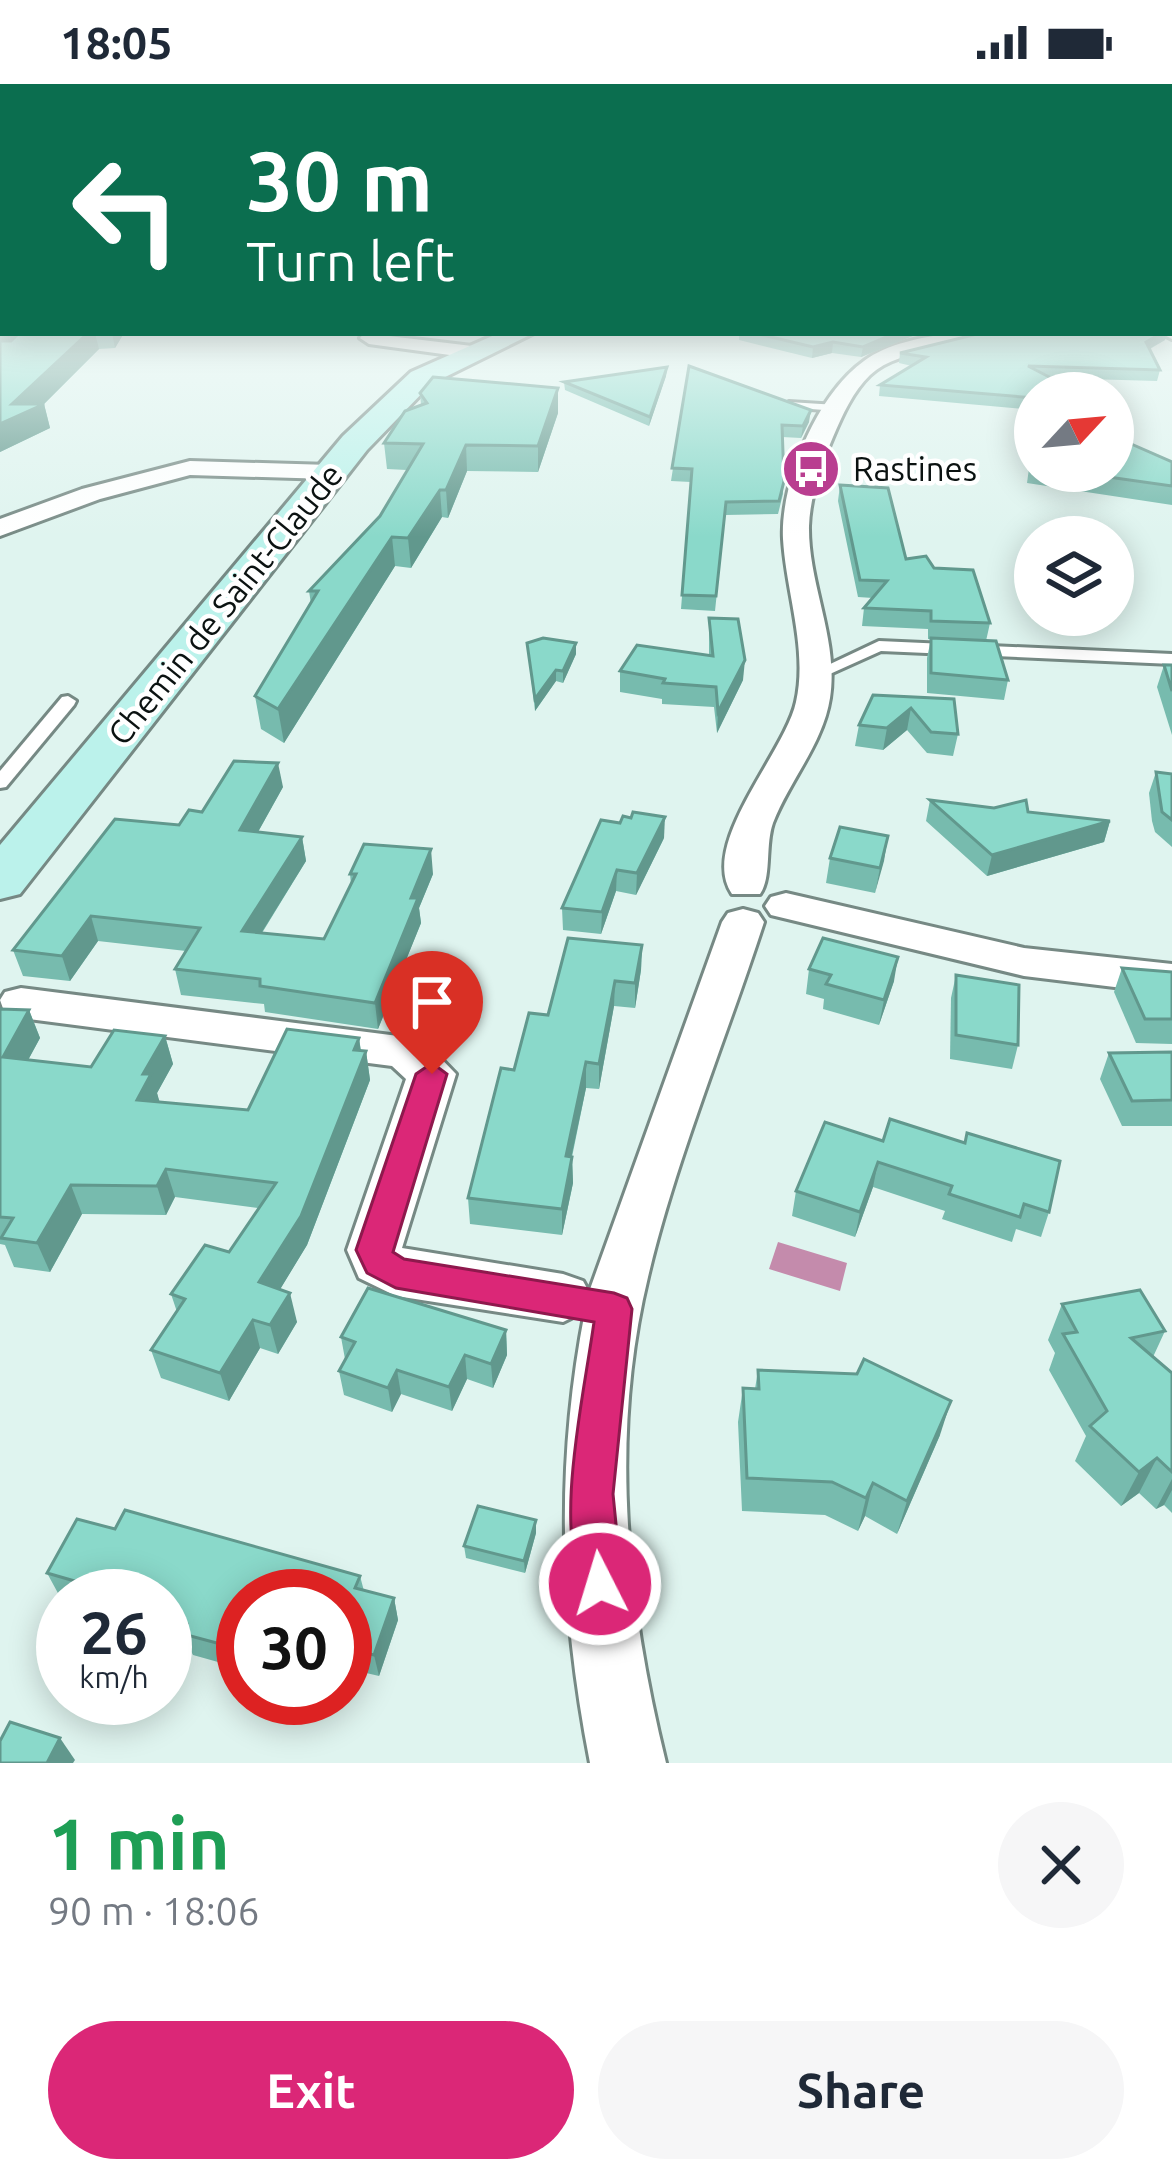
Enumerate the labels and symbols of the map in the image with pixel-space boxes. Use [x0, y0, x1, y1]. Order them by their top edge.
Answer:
north arrow [1014, 372, 1134, 492]
bus stop icon: Rastines [780, 438, 842, 500]
place label: Rastines [853, 450, 977, 487]
street label: Chemin de Saint-Claude [100, 456, 349, 751]
pin [381, 951, 483, 1074]
position arrow [537, 1521, 663, 1647]
speed limit sign: 30 [216, 1569, 372, 1725]

